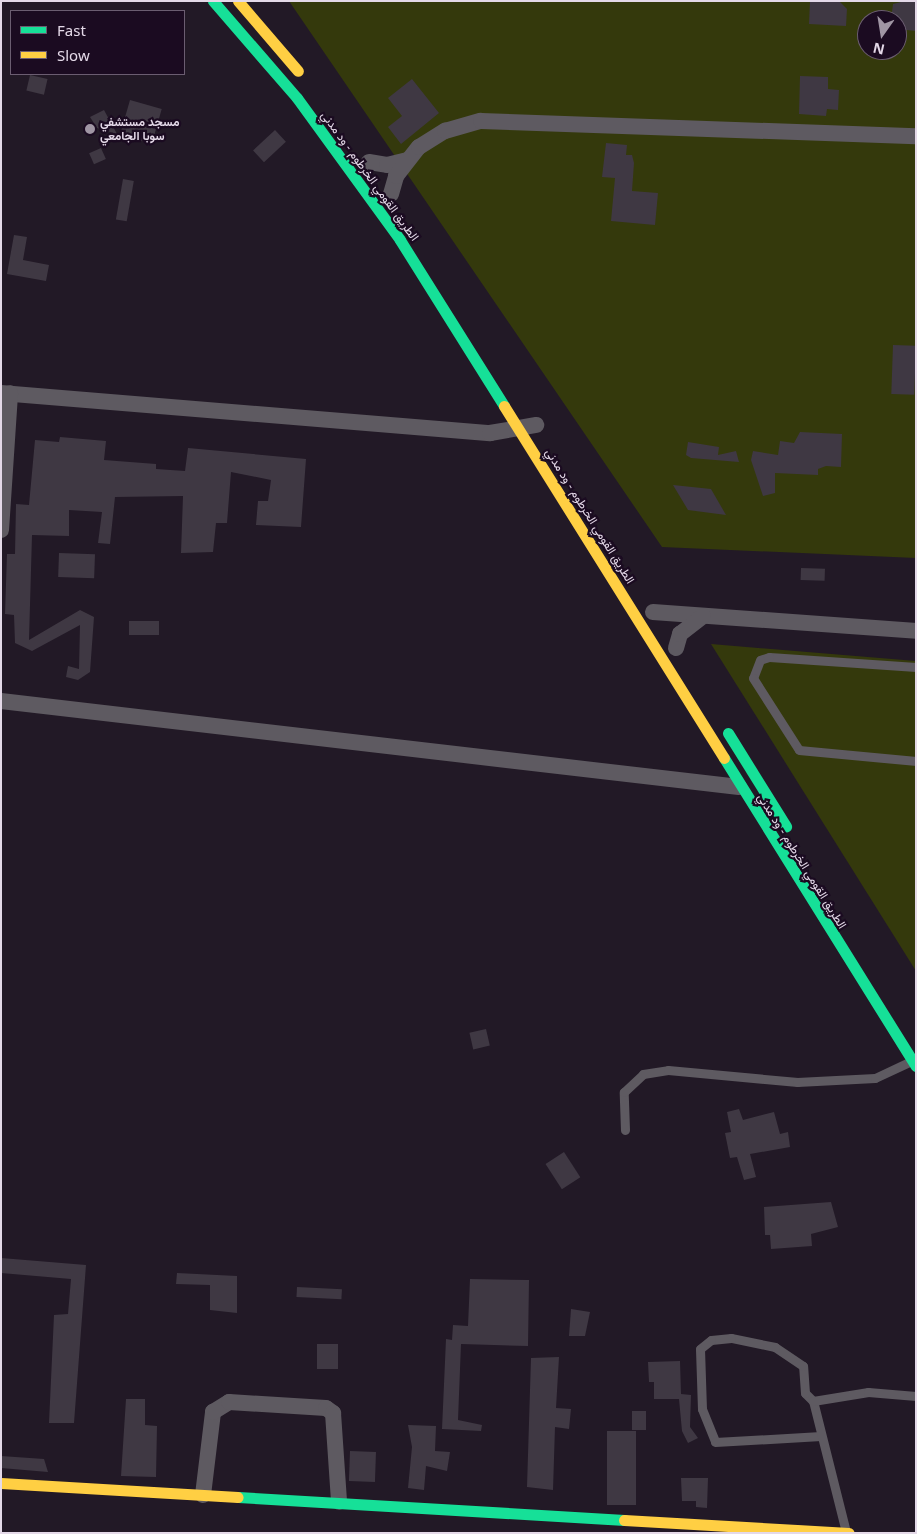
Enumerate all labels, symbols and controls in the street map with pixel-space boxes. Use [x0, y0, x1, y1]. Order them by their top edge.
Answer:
legend [10, 10, 185, 75]
north arrow [857, 10, 907, 60]
text: Fast [57, 20, 86, 40]
text: N [871, 39, 886, 60]
text: Slow [57, 45, 90, 65]
street label: الطريق القومي الخرطوم - ود مدني [318, 108, 422, 244]
place label: مسجد مستشفي سوبا الجامعي [100, 115, 179, 143]
marker: مسجد مستشفي سوبا الجامعي [84, 123, 96, 135]
street label: الطريق القومي الخرطوم - ود مدني [542, 446, 638, 586]
street label: الطريق القومي الخرطوم - ود مدني [754, 791, 850, 931]

